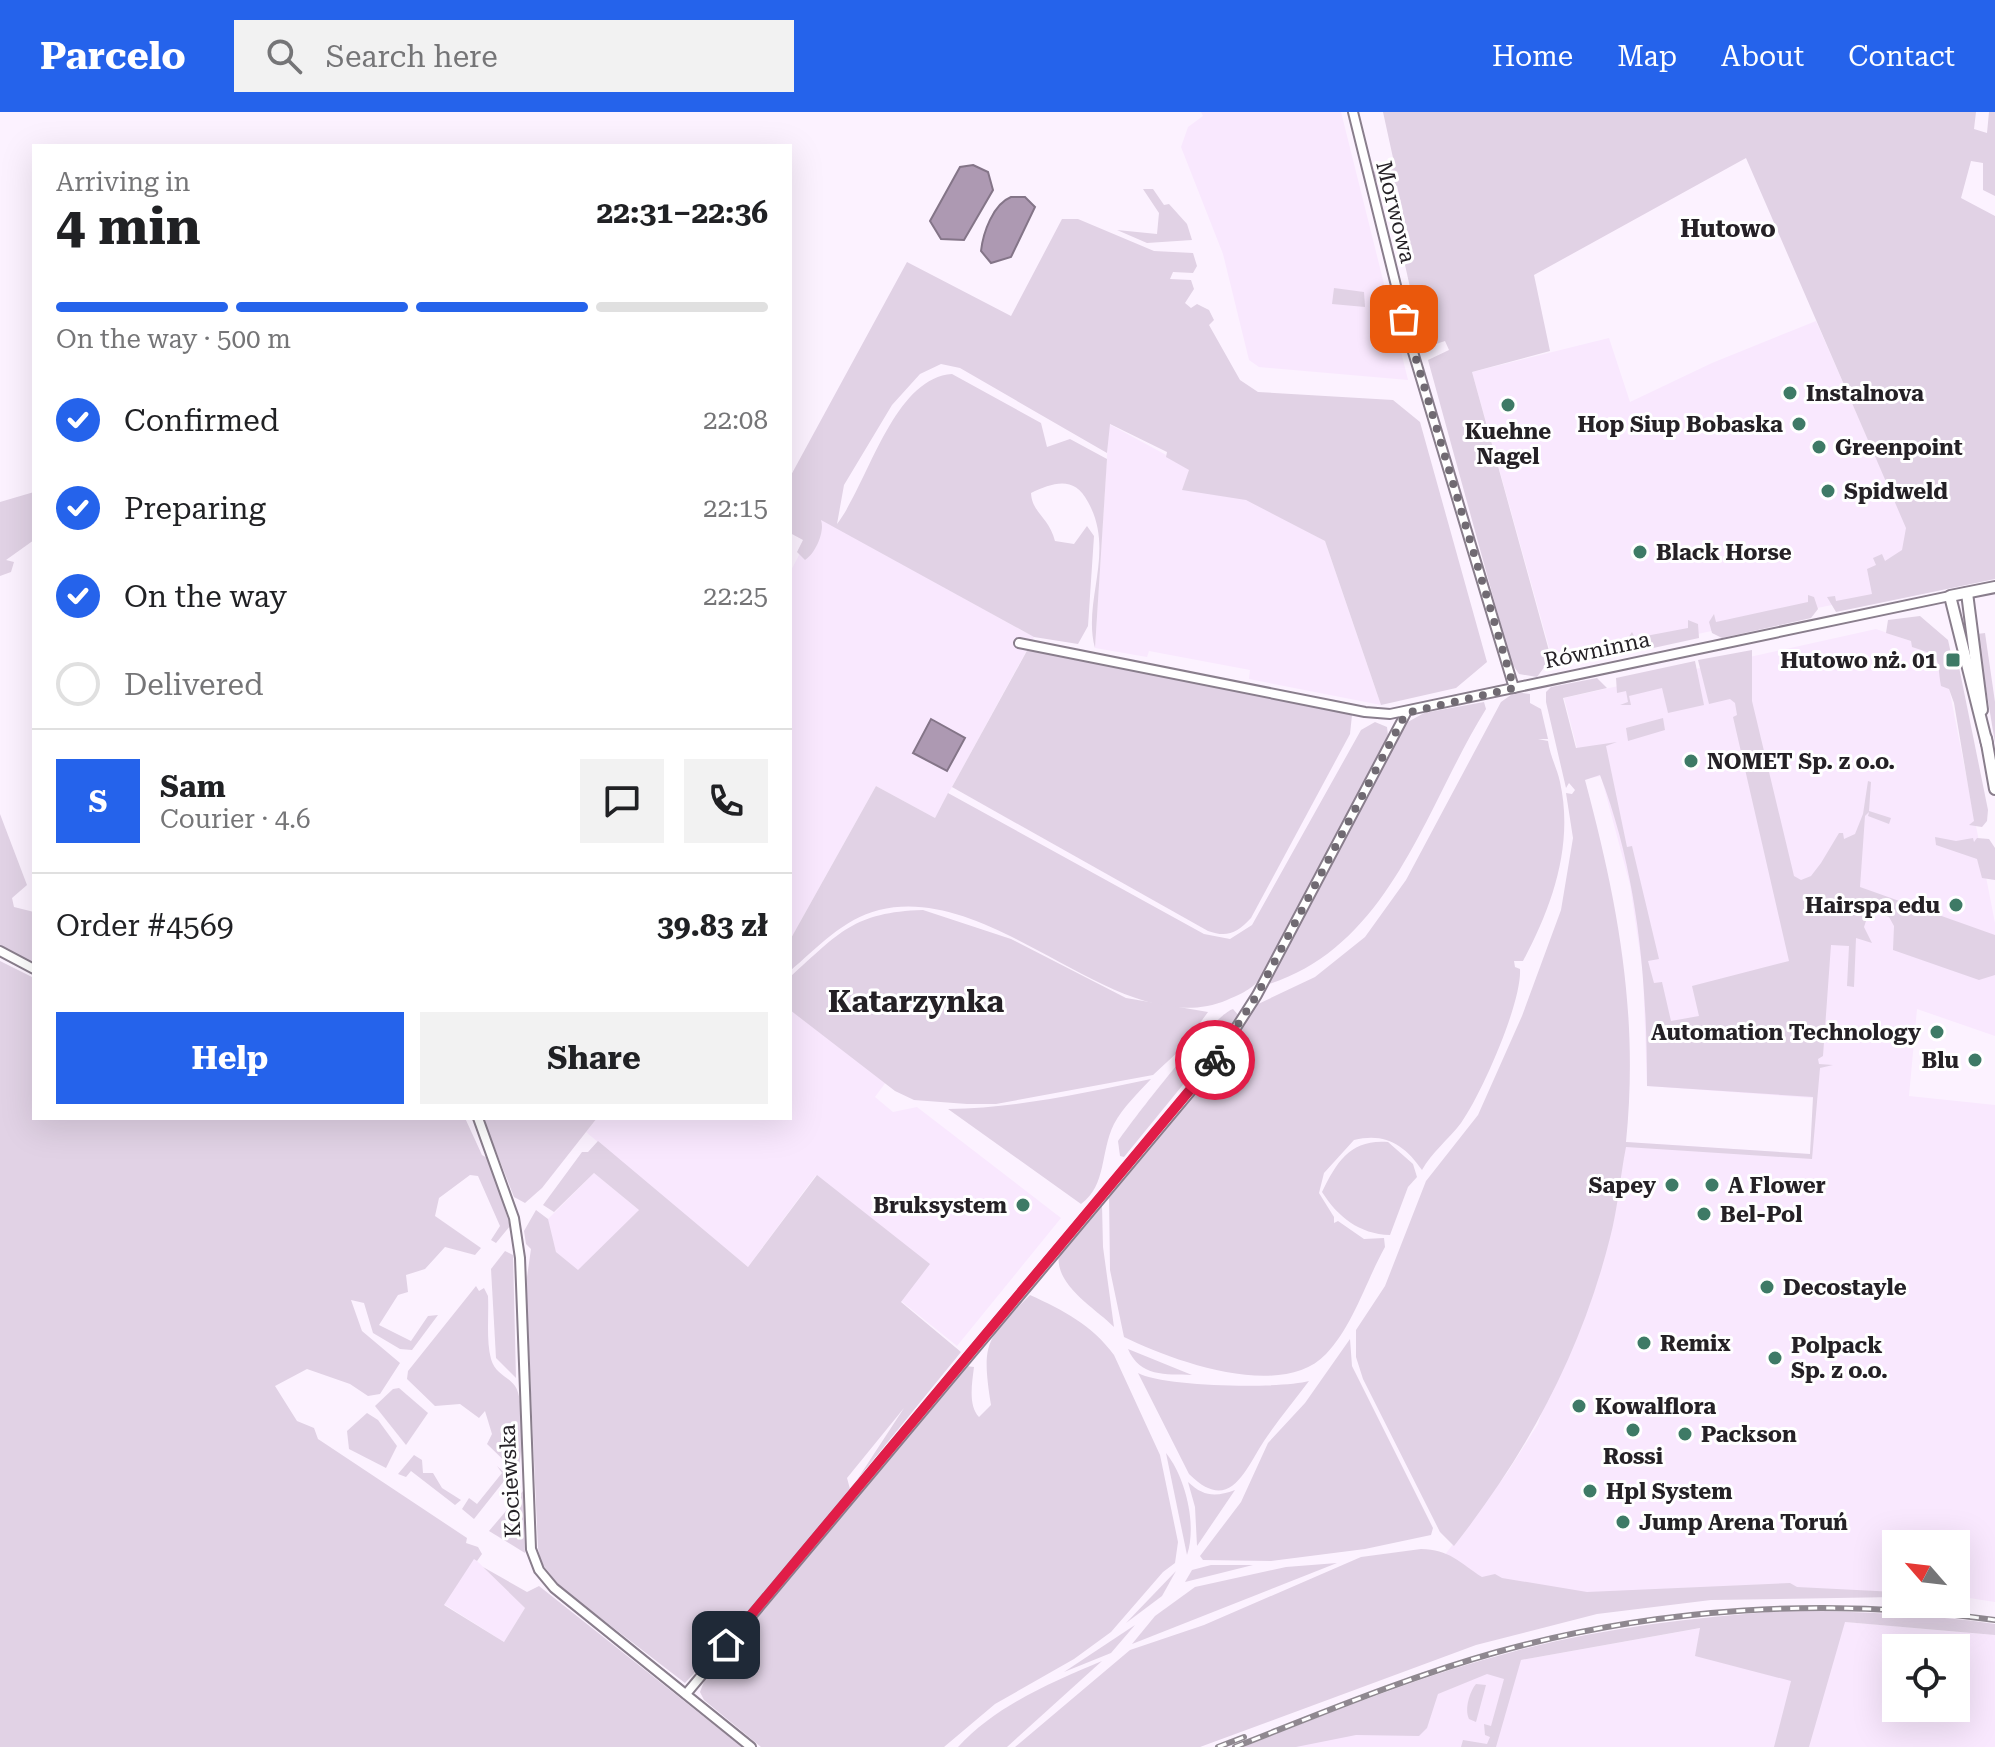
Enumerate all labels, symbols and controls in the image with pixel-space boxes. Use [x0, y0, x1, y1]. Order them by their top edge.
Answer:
search box [234, 20, 794, 92]
text: Parcelo [40, 34, 186, 78]
icon: search [262, 34, 306, 78]
text: Search here [326, 39, 498, 74]
text: Home [1492, 40, 1573, 73]
text: Map [1617, 40, 1677, 73]
text: About [1721, 40, 1804, 73]
text: Contact [1848, 40, 1955, 73]
street label: Morwowa [1371, 158, 1421, 266]
text: Arriving in [56, 167, 190, 197]
text: 22:31–22:36 [596, 195, 768, 230]
text: 4 min [56, 196, 201, 257]
district label: Hutowo [1680, 215, 1776, 243]
pin [1370, 285, 1438, 353]
icon: bag [1382, 297, 1426, 341]
text: On the way · 500 m [56, 324, 291, 354]
place label: Instalnova [1806, 381, 1924, 406]
marker: Instalnova [1781, 384, 1799, 402]
marker: Kuehne Nagel [1499, 396, 1517, 414]
icon: check [56, 398, 100, 442]
text: Confirmed [124, 403, 279, 438]
text: 22:08 [703, 405, 768, 435]
place label: Hop Siup Bobaska [1577, 412, 1783, 437]
marker: Hop Siup Bobaska [1790, 415, 1808, 433]
place label: Kuehne Nagel [1465, 419, 1551, 469]
place label: Greenpoint [1835, 435, 1963, 460]
marker: Greenpoint [1810, 438, 1828, 456]
place label: Spidweld [1844, 479, 1948, 504]
marker: Spidweld [1819, 482, 1837, 500]
icon: check [56, 486, 100, 530]
text: Preparing [124, 491, 266, 526]
text: 22:15 [703, 493, 768, 523]
place label: Black Horse [1656, 540, 1792, 565]
marker: Black Horse [1631, 543, 1649, 561]
icon: check [56, 574, 100, 618]
text: On the way [124, 579, 287, 614]
text: 22:25 [703, 581, 768, 611]
street label: Równinna [1542, 627, 1652, 673]
place label: Hutowo nż. 01 [1780, 648, 1937, 673]
marker: Hutowo nż. 01 [1944, 651, 1962, 669]
text: Delivered [124, 667, 263, 702]
place label: NOMET Sp. z o.o. [1707, 749, 1895, 774]
marker: NOMET Sp. z o.o. [1682, 752, 1700, 770]
button: chat [580, 759, 664, 843]
button: phone [684, 759, 768, 843]
text: Sam [160, 769, 226, 804]
text: S [89, 784, 107, 819]
text: Courier · 4.6 [160, 804, 310, 834]
place label: Hairspa edu [1805, 893, 1941, 918]
marker: Hairspa edu [1947, 896, 1965, 914]
text: Order #4569 [56, 908, 234, 943]
text: 39.83 zł [657, 908, 768, 943]
district label: Katarzynka [828, 984, 1004, 1019]
button: Help [56, 1012, 404, 1104]
button: Share [420, 1012, 768, 1104]
courier [1175, 1020, 1255, 1100]
place label: Automation Technology [1651, 1020, 1922, 1045]
marker: Automation Technology [1928, 1023, 1946, 1041]
icon: bike [1193, 1038, 1237, 1082]
place label: Blu [1921, 1048, 1960, 1073]
marker: Blu [1966, 1051, 1984, 1069]
place label: Sapey [1588, 1173, 1657, 1198]
place label: A Flower [1728, 1173, 1826, 1198]
marker: Sapey [1663, 1176, 1681, 1194]
marker: A Flower [1703, 1176, 1721, 1194]
place label: Bruksystem [873, 1193, 1007, 1218]
marker: Bruksystem [1014, 1196, 1032, 1214]
place label: Bel-Pol [1720, 1202, 1802, 1227]
marker: Bel-Pol [1695, 1205, 1713, 1223]
place label: Decostayle [1783, 1275, 1907, 1300]
marker: Decostayle [1758, 1278, 1776, 1296]
place label: Remix [1660, 1331, 1730, 1356]
place label: Polpack Sp. z o.o. [1791, 1333, 1888, 1383]
marker: Remix [1635, 1334, 1653, 1352]
marker: Polpack Sp. z o.o. [1766, 1349, 1784, 1367]
place label: Kowalflora [1595, 1394, 1716, 1419]
marker: Kowalflora [1570, 1397, 1588, 1415]
marker: Rossi [1624, 1421, 1642, 1439]
place label: Packson [1701, 1422, 1797, 1447]
street label: Kociewska [495, 1423, 525, 1539]
marker: Packson [1676, 1425, 1694, 1443]
place label: Rossi [1603, 1444, 1663, 1469]
place label: Hpl System [1606, 1479, 1732, 1504]
marker: Hpl System [1581, 1482, 1599, 1500]
place label: Jump Arena Toruń [1639, 1510, 1848, 1535]
marker: Jump Arena Toruń [1614, 1513, 1632, 1531]
north arrow [1882, 1530, 1970, 1618]
map controls [1882, 1530, 1970, 1722]
pin [692, 1611, 760, 1679]
icon: home [704, 1623, 748, 1667]
button: locate [1882, 1634, 1970, 1722]

